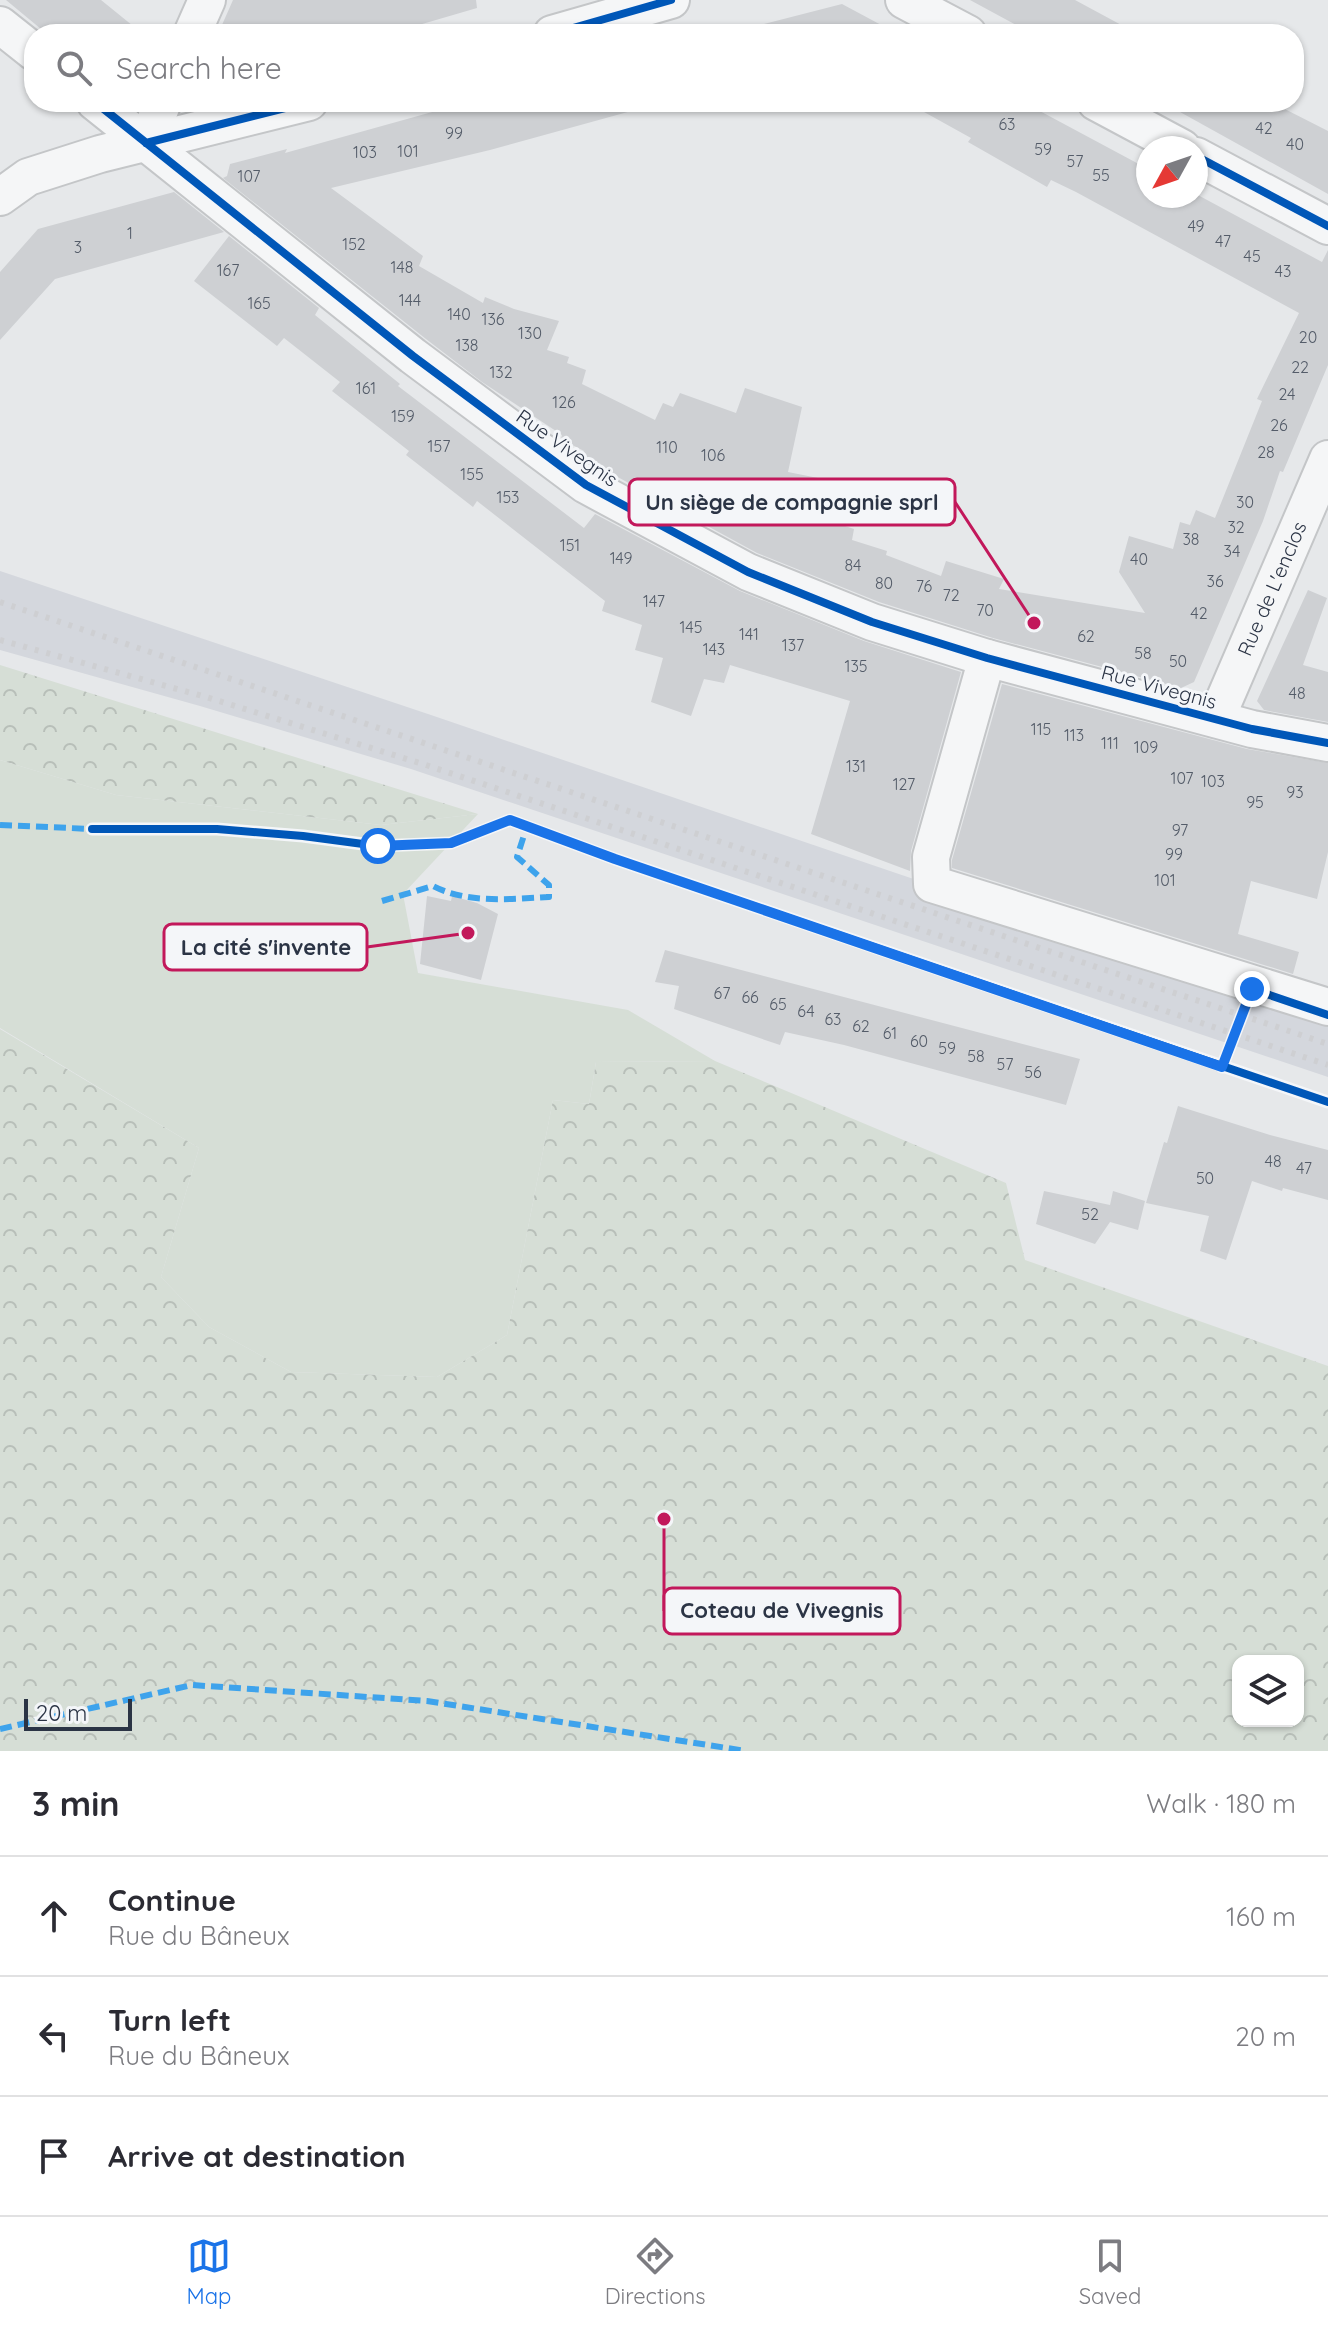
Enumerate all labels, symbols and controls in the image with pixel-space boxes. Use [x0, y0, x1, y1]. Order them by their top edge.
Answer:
search box [24, 24, 1304, 112]
icon: search [52, 46, 96, 90]
text: Search here [116, 49, 282, 87]
house number: 63 [999, 114, 1016, 134]
house number: 42 [1255, 118, 1273, 138]
house number: 99 [445, 123, 463, 143]
house number: 40 [1286, 134, 1304, 154]
north arrow [1136, 136, 1208, 208]
house number: 59 [1034, 139, 1052, 159]
house number: 101 [397, 141, 419, 161]
house number: 103 [353, 142, 377, 162]
house number: 57 [1067, 151, 1083, 171]
house number: 55 [1092, 165, 1110, 185]
house number: 107 [238, 166, 260, 186]
house number: 49 [1187, 216, 1205, 236]
house number: 1 [127, 223, 133, 243]
house number: 47 [1215, 231, 1231, 251]
house number: 152 [342, 234, 366, 254]
house number: 3 [74, 237, 82, 257]
house number: 45 [1243, 246, 1261, 266]
house number: 148 [391, 257, 413, 277]
house number: 167 [217, 260, 239, 280]
house number: 43 [1275, 261, 1291, 281]
house number: 144 [399, 290, 421, 310]
house number: 165 [247, 293, 271, 313]
house number: 140 [447, 304, 471, 324]
house number: 136 [482, 309, 505, 329]
house number: 130 [518, 323, 542, 343]
house number: 20 [1299, 327, 1317, 347]
house number: 138 [456, 335, 478, 355]
house number: 22 [1291, 357, 1309, 377]
house number: 132 [489, 362, 513, 382]
house number: 161 [356, 378, 376, 398]
house number: 24 [1278, 384, 1296, 404]
house number: 126 [552, 392, 576, 412]
street label: Rue Vivegnis [512, 403, 623, 492]
house number: 159 [391, 406, 415, 426]
house number: 26 [1270, 415, 1288, 435]
house number: 157 [428, 436, 450, 456]
house number: 110 [656, 437, 678, 457]
house number: 28 [1257, 442, 1275, 462]
house number: 106 [701, 445, 725, 465]
house number: 155 [460, 464, 484, 484]
callout: Un siège de compagnie sprl [629, 479, 955, 525]
house number: 153 [496, 487, 520, 507]
text: Un siège de compagnie sprl [645, 488, 939, 516]
house number: 30 [1236, 492, 1254, 512]
house number: 32 [1227, 517, 1245, 537]
street label: Rue de L'enclos [1232, 517, 1312, 659]
house number: 38 [1182, 529, 1200, 549]
house number: 151 [560, 535, 580, 555]
house number: 34 [1224, 541, 1240, 561]
house number: 149 [610, 548, 632, 568]
house number: 40 [1130, 549, 1148, 569]
house number: 84 [844, 555, 862, 575]
house number: 36 [1207, 571, 1224, 591]
house number: 80 [875, 573, 893, 593]
house number: 76 [916, 576, 933, 596]
house number: 72 [942, 585, 960, 605]
house number: 147 [643, 591, 665, 611]
house number: 70 [976, 600, 994, 620]
house number: 42 [1190, 603, 1208, 623]
house number: 145 [680, 617, 702, 637]
house number: 141 [739, 624, 759, 644]
house number: 62 [1077, 626, 1095, 646]
house number: 137 [782, 635, 804, 655]
house number: 143 [703, 639, 725, 659]
house number: 58 [1134, 643, 1152, 663]
house number: 50 [1169, 651, 1187, 671]
house number: 135 [844, 656, 868, 676]
street label: Rue Vivegnis [1099, 659, 1220, 714]
house number: 48 [1288, 683, 1306, 703]
house number: 115 [1031, 719, 1051, 739]
house number: 113 [1064, 725, 1084, 745]
house number: 111 [1101, 733, 1119, 753]
house number: 109 [1134, 737, 1158, 757]
house number: 131 [846, 756, 866, 776]
house number: 107 [1171, 768, 1193, 788]
house number: 103 [1201, 771, 1225, 791]
house number: 127 [893, 774, 915, 794]
house number: 93 [1286, 782, 1304, 802]
house number: 95 [1246, 792, 1264, 812]
house number: 97 [1172, 820, 1188, 840]
route start [360, 828, 396, 864]
house number: 99 [1165, 844, 1183, 864]
house number: 101 [1154, 870, 1176, 890]
callout: La cité s'invente [164, 924, 367, 970]
text: La cité s'invente [181, 933, 351, 961]
route end [1234, 971, 1270, 1007]
house number: 67 [714, 983, 730, 1003]
house number: 66 [741, 987, 759, 1007]
house number: 65 [769, 994, 787, 1014]
house number: 64 [797, 1001, 815, 1021]
house number: 63 [825, 1009, 842, 1029]
house number: 62 [852, 1016, 870, 1036]
house number: 61 [883, 1023, 897, 1043]
house number: 60 [910, 1031, 928, 1051]
house number: 59 [938, 1038, 956, 1058]
house number: 58 [967, 1046, 985, 1066]
house number: 57 [997, 1054, 1013, 1074]
house number: 56 [1024, 1062, 1042, 1082]
house number: 48 [1264, 1151, 1282, 1171]
house number: 47 [1296, 1158, 1312, 1178]
house number: 50 [1196, 1168, 1214, 1188]
house number: 52 [1081, 1204, 1099, 1224]
callout: Coteau de Vivegnis [664, 1588, 900, 1634]
text: Coteau de Vivegnis [680, 1596, 884, 1624]
map controls [1232, 1655, 1304, 1727]
button: layers [1232, 1655, 1304, 1727]
scale bar [24, 1695, 132, 1731]
text: 20 m [36, 1699, 87, 1727]
text: 3 min [32, 1782, 119, 1825]
text: Walk · 180 m [1146, 1787, 1296, 1820]
text: Continue [108, 1881, 236, 1919]
icon: ahead [32, 1894, 76, 1938]
text: 160 m [1226, 1900, 1296, 1933]
text: Rue du Bâneux [108, 1919, 290, 1952]
text: Turn left [108, 2001, 231, 2039]
icon: left [32, 2014, 76, 2058]
text: 20 m [1235, 2020, 1296, 2053]
text: Rue du Bâneux [108, 2039, 290, 2072]
icon: arrive [32, 2134, 76, 2178]
text: Arrive at destination [108, 2137, 406, 2175]
tab: Map [187, 2234, 231, 2310]
tab: Directions [605, 2234, 705, 2310]
tab: Saved [1079, 2234, 1141, 2310]

